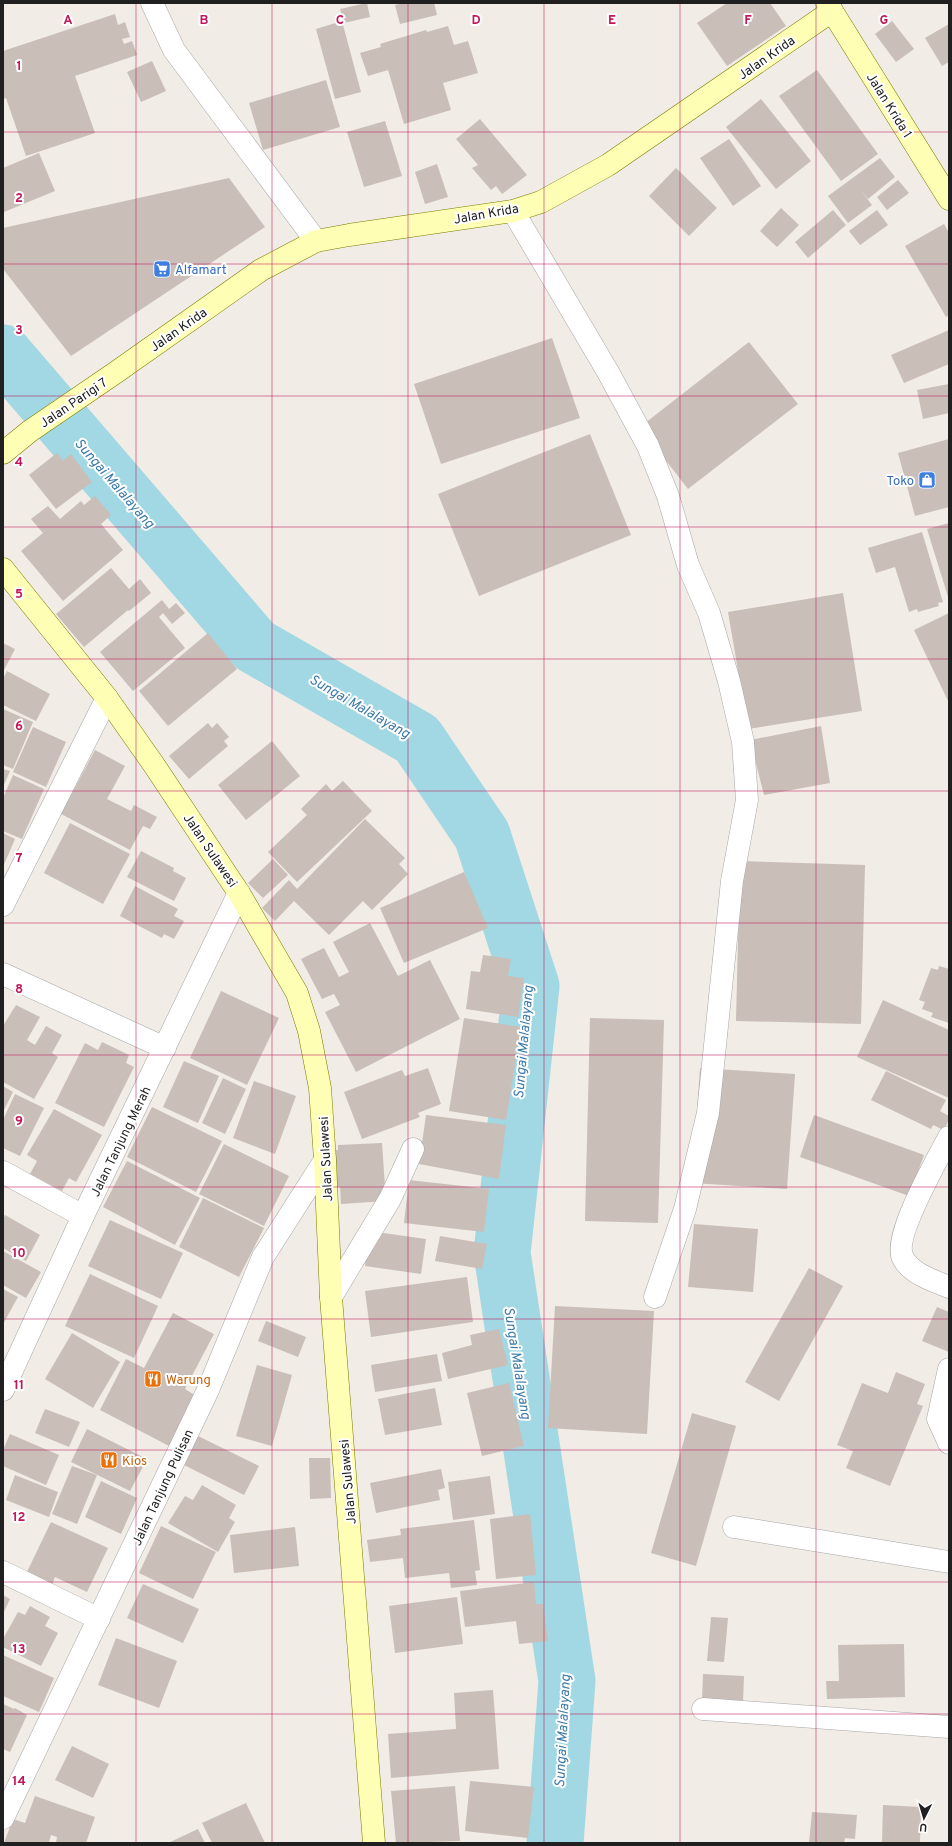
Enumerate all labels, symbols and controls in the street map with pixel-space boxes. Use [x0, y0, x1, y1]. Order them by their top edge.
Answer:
text: A [63, 13, 73, 29]
text: B [200, 13, 209, 29]
text: C [336, 13, 344, 29]
text: D [471, 13, 481, 29]
text: E [608, 13, 616, 29]
text: F [744, 13, 752, 29]
text: G [880, 13, 889, 29]
street label: Jalan Krida [736, 33, 799, 84]
text: 1 [16, 59, 22, 75]
street label: Jalan Krida 1 [862, 71, 915, 142]
text: 2 [15, 191, 23, 207]
street label: Jalan Krida [453, 201, 520, 229]
supermarket icon: Alfamart [152, 259, 172, 279]
place label: Alfamart [175, 263, 227, 279]
street label: Jalan Krida [148, 305, 211, 356]
text: 3 [15, 323, 23, 339]
street label: Jalan Parigi 7 [37, 375, 111, 432]
water label: Sungai Malalayang [70, 436, 158, 533]
text: 4 [15, 455, 23, 471]
shop icon: Toko [917, 470, 937, 490]
place label: Toko [887, 474, 914, 490]
text: 5 [15, 587, 23, 603]
water label: Sungai Malalayang [306, 672, 413, 743]
text: 6 [15, 719, 23, 735]
street label: Jalan Sulawesi [179, 811, 240, 891]
text: 7 [16, 851, 23, 867]
text: 8 [15, 982, 23, 998]
water label: Sungai Malalayang [511, 985, 538, 1099]
street label: Jalan Tanjung Merah [88, 1084, 155, 1200]
text: 9 [15, 1114, 23, 1130]
street label: Jalan Sulawesi [317, 1116, 337, 1202]
text: 10 [12, 1246, 26, 1262]
water label: Sungai Malalayang [499, 1306, 534, 1421]
restaurant icon: Warung [143, 1369, 163, 1389]
place label: Warung [166, 1373, 211, 1389]
text: 11 [14, 1378, 24, 1394]
street label: Jalan Tanjung Pulisan [130, 1427, 198, 1549]
street label: Jalan Sulawesi [337, 1439, 361, 1525]
restaurant icon: Kios [99, 1450, 119, 1470]
place label: Kios [122, 1454, 147, 1470]
text: 12 [12, 1510, 26, 1526]
text: 13 [13, 1642, 26, 1658]
water label: Sungai Malalayang [552, 1674, 575, 1788]
text: 14 [12, 1774, 26, 1790]
north arrow [904, 1798, 944, 1838]
text: U [919, 1820, 928, 1834]

